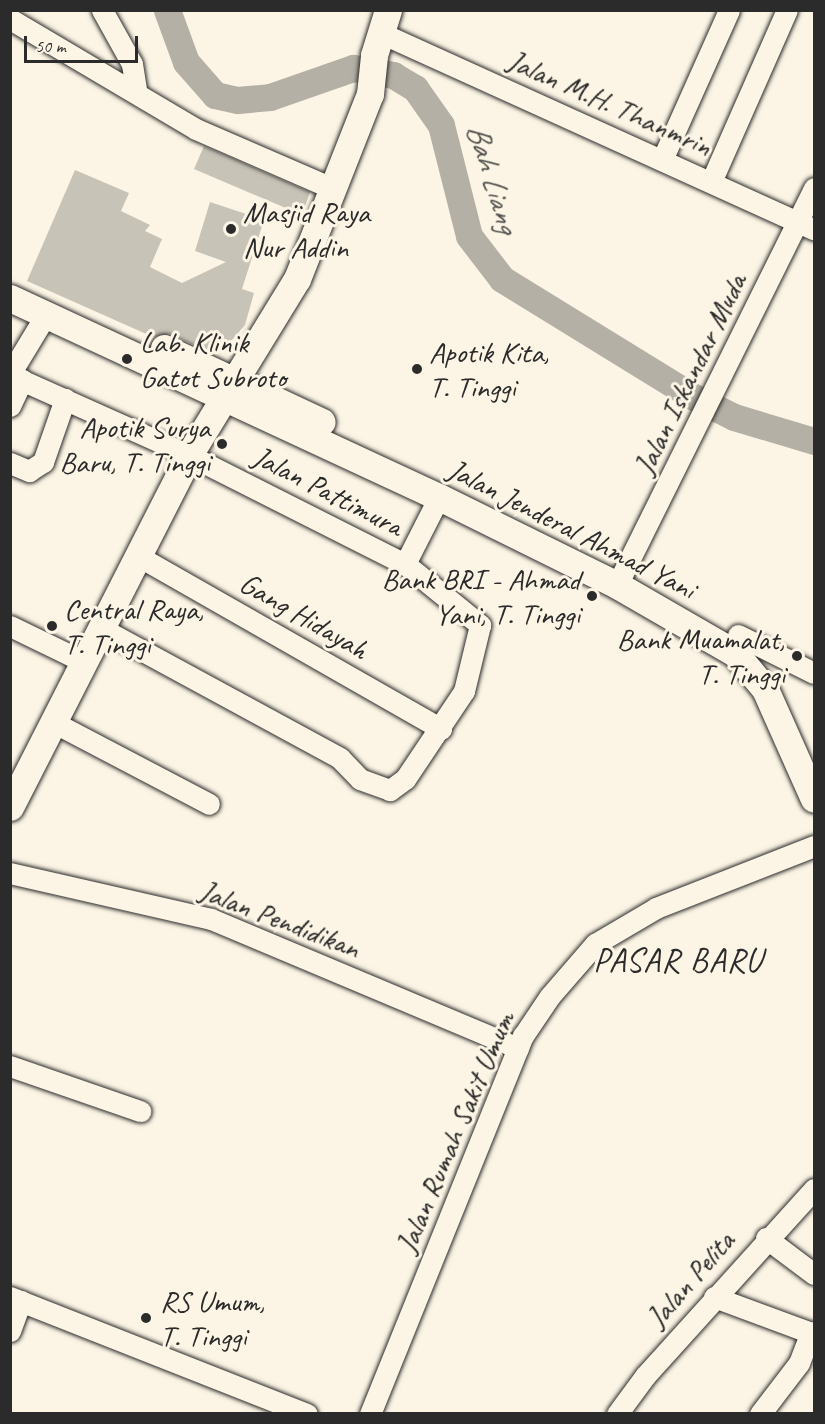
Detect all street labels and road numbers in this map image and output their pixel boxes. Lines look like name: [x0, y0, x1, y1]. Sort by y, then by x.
street label: Jalan M.H. Thanmrin: [503, 42, 717, 164]
street label: Jalan Iskandar Muda: [626, 268, 754, 480]
street label: Jalan Pattimura: [247, 438, 409, 544]
street label: Jalan Jenderal Ahmad Yani: [442, 451, 702, 607]
street label: Gang Hidayah: [234, 565, 374, 667]
street label: Jalan Pendidikan: [195, 872, 365, 966]
street label: Jalan Rumah Sakit Umum: [388, 1006, 522, 1258]
street label: Jalan Pelita: [638, 1223, 742, 1335]

